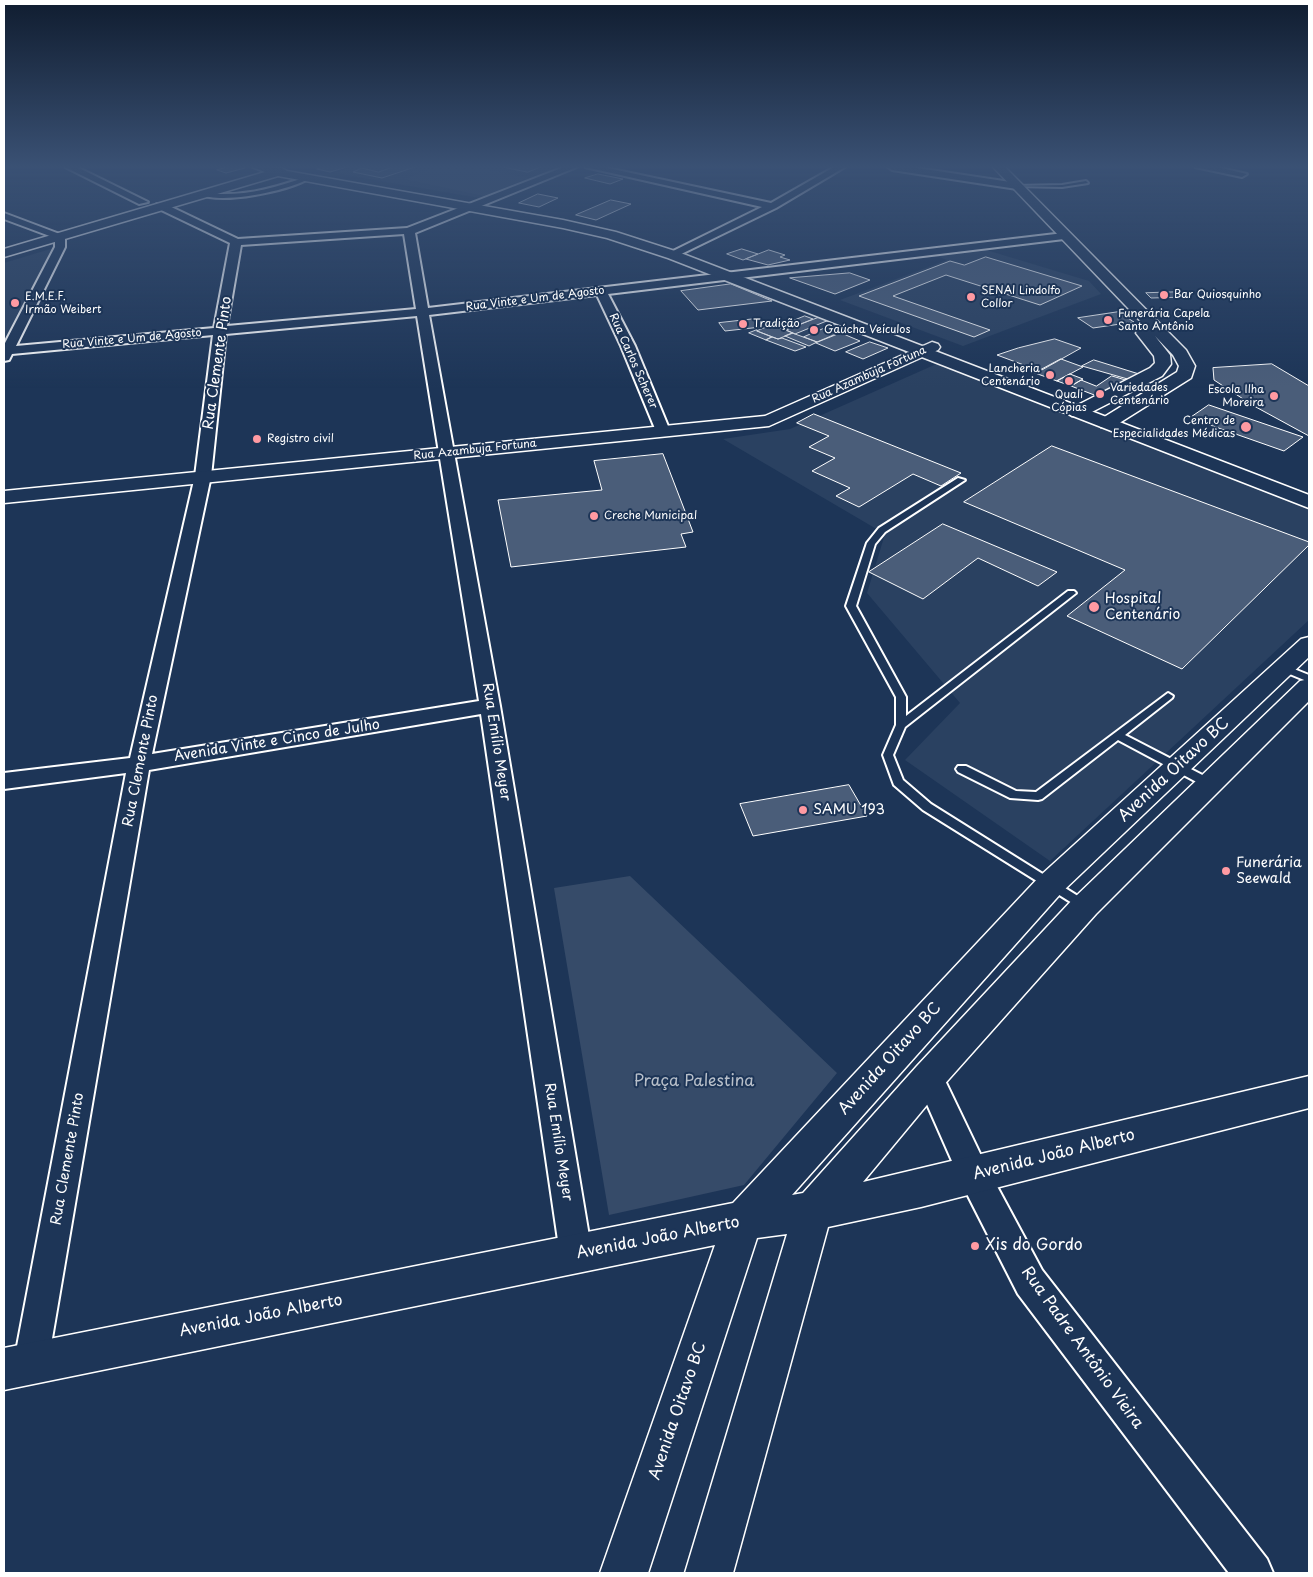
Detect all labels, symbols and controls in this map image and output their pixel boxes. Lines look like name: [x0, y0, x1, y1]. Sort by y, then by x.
street label: Rua Vinte e Um de Agosto: [465, 284, 605, 314]
place label: SENAI Lindolfo Collor: [981, 284, 1061, 310]
place label: Bar Quiosquinho: [1174, 288, 1261, 302]
marker: Bar Quiosquinho: [1158, 289, 1170, 301]
place label: E.M.E.F. Irmão Weibert: [25, 290, 102, 316]
marker: SENAI Lindolfo Collor: [965, 291, 977, 303]
street label: Rua Clemente Pinto: [200, 295, 236, 431]
marker: E.M.E.F. Irmão Weibert: [9, 297, 21, 309]
place label: Funerária Capela Santo Antônio: [1118, 307, 1210, 333]
street label: Rua Carlos Scherer: [606, 311, 660, 411]
marker: Funerária Capela Santo Antônio: [1102, 314, 1114, 326]
place label: Tradição: [753, 317, 800, 331]
marker: Tradição: [737, 318, 749, 330]
place label: Gaúcha Veículos: [824, 323, 910, 337]
marker: Gaúcha Veículos: [808, 324, 820, 336]
street label: Rua Vinte e Um de Agosto: [62, 326, 202, 352]
street label: Rua Azambuja Fortuna: [810, 344, 928, 406]
place label: Lancheria Centenário: [981, 362, 1040, 388]
marker: Lancheria Centenário: [1044, 369, 1056, 381]
marker: Quali Cópias: [1063, 375, 1075, 387]
place label: Variedades Centenário: [1110, 381, 1169, 407]
place label: Escola Ilha Moreira: [1208, 383, 1264, 409]
place label: Quali Cópias: [1051, 388, 1087, 414]
marker: Variedades Centenário: [1094, 388, 1106, 400]
marker: Escola Ilha Moreira: [1268, 390, 1280, 402]
place label: Centro de Especialidades Médicas: [1113, 414, 1235, 440]
marker: Centro de Especialidades Médicas: [1239, 420, 1253, 434]
place label: Registro civil: [267, 432, 334, 446]
marker: Registro civil: [251, 433, 263, 445]
street label: Rua Azambuja Fortuna: [413, 437, 537, 463]
place label: Creche Municipal: [604, 509, 697, 523]
marker: Creche Municipal: [588, 510, 600, 522]
place label: Hospital Centenário: [1105, 591, 1180, 624]
marker: Hospital Centenário: [1087, 600, 1101, 614]
street label: Rua Emílio Meyer: [478, 682, 514, 802]
street label: Rua Clemente Pinto: [120, 694, 162, 828]
street label: Avenida Oitavo BC: [1115, 714, 1233, 826]
street label: Avenida Vinte e Cinco de Julho: [173, 716, 381, 766]
place label: SAMU 193: [813, 802, 885, 818]
marker: SAMU 193: [797, 804, 809, 816]
place label: Funerária Seewald: [1236, 855, 1302, 888]
marker: Funerária Seewald: [1220, 865, 1232, 877]
street label: Avenida Oitavo BC: [835, 999, 945, 1119]
park label: Praça Palestina: [634, 1072, 754, 1092]
street label: Rua Emílio Meyer: [540, 1082, 576, 1202]
street label: Rua Clemente Pinto: [48, 1091, 88, 1227]
street label: Avenida João Alberto: [971, 1126, 1137, 1184]
street label: Avenida João Alberto: [575, 1213, 741, 1263]
place label: Xis do Gordo: [985, 1236, 1083, 1256]
marker: Xis do Gordo: [969, 1240, 981, 1252]
street label: Rua Padre Antônio Vieira: [1017, 1263, 1147, 1433]
street label: Avenida João Alberto: [178, 1291, 344, 1341]
street label: Avenida Oitavo BC: [645, 1340, 711, 1482]

